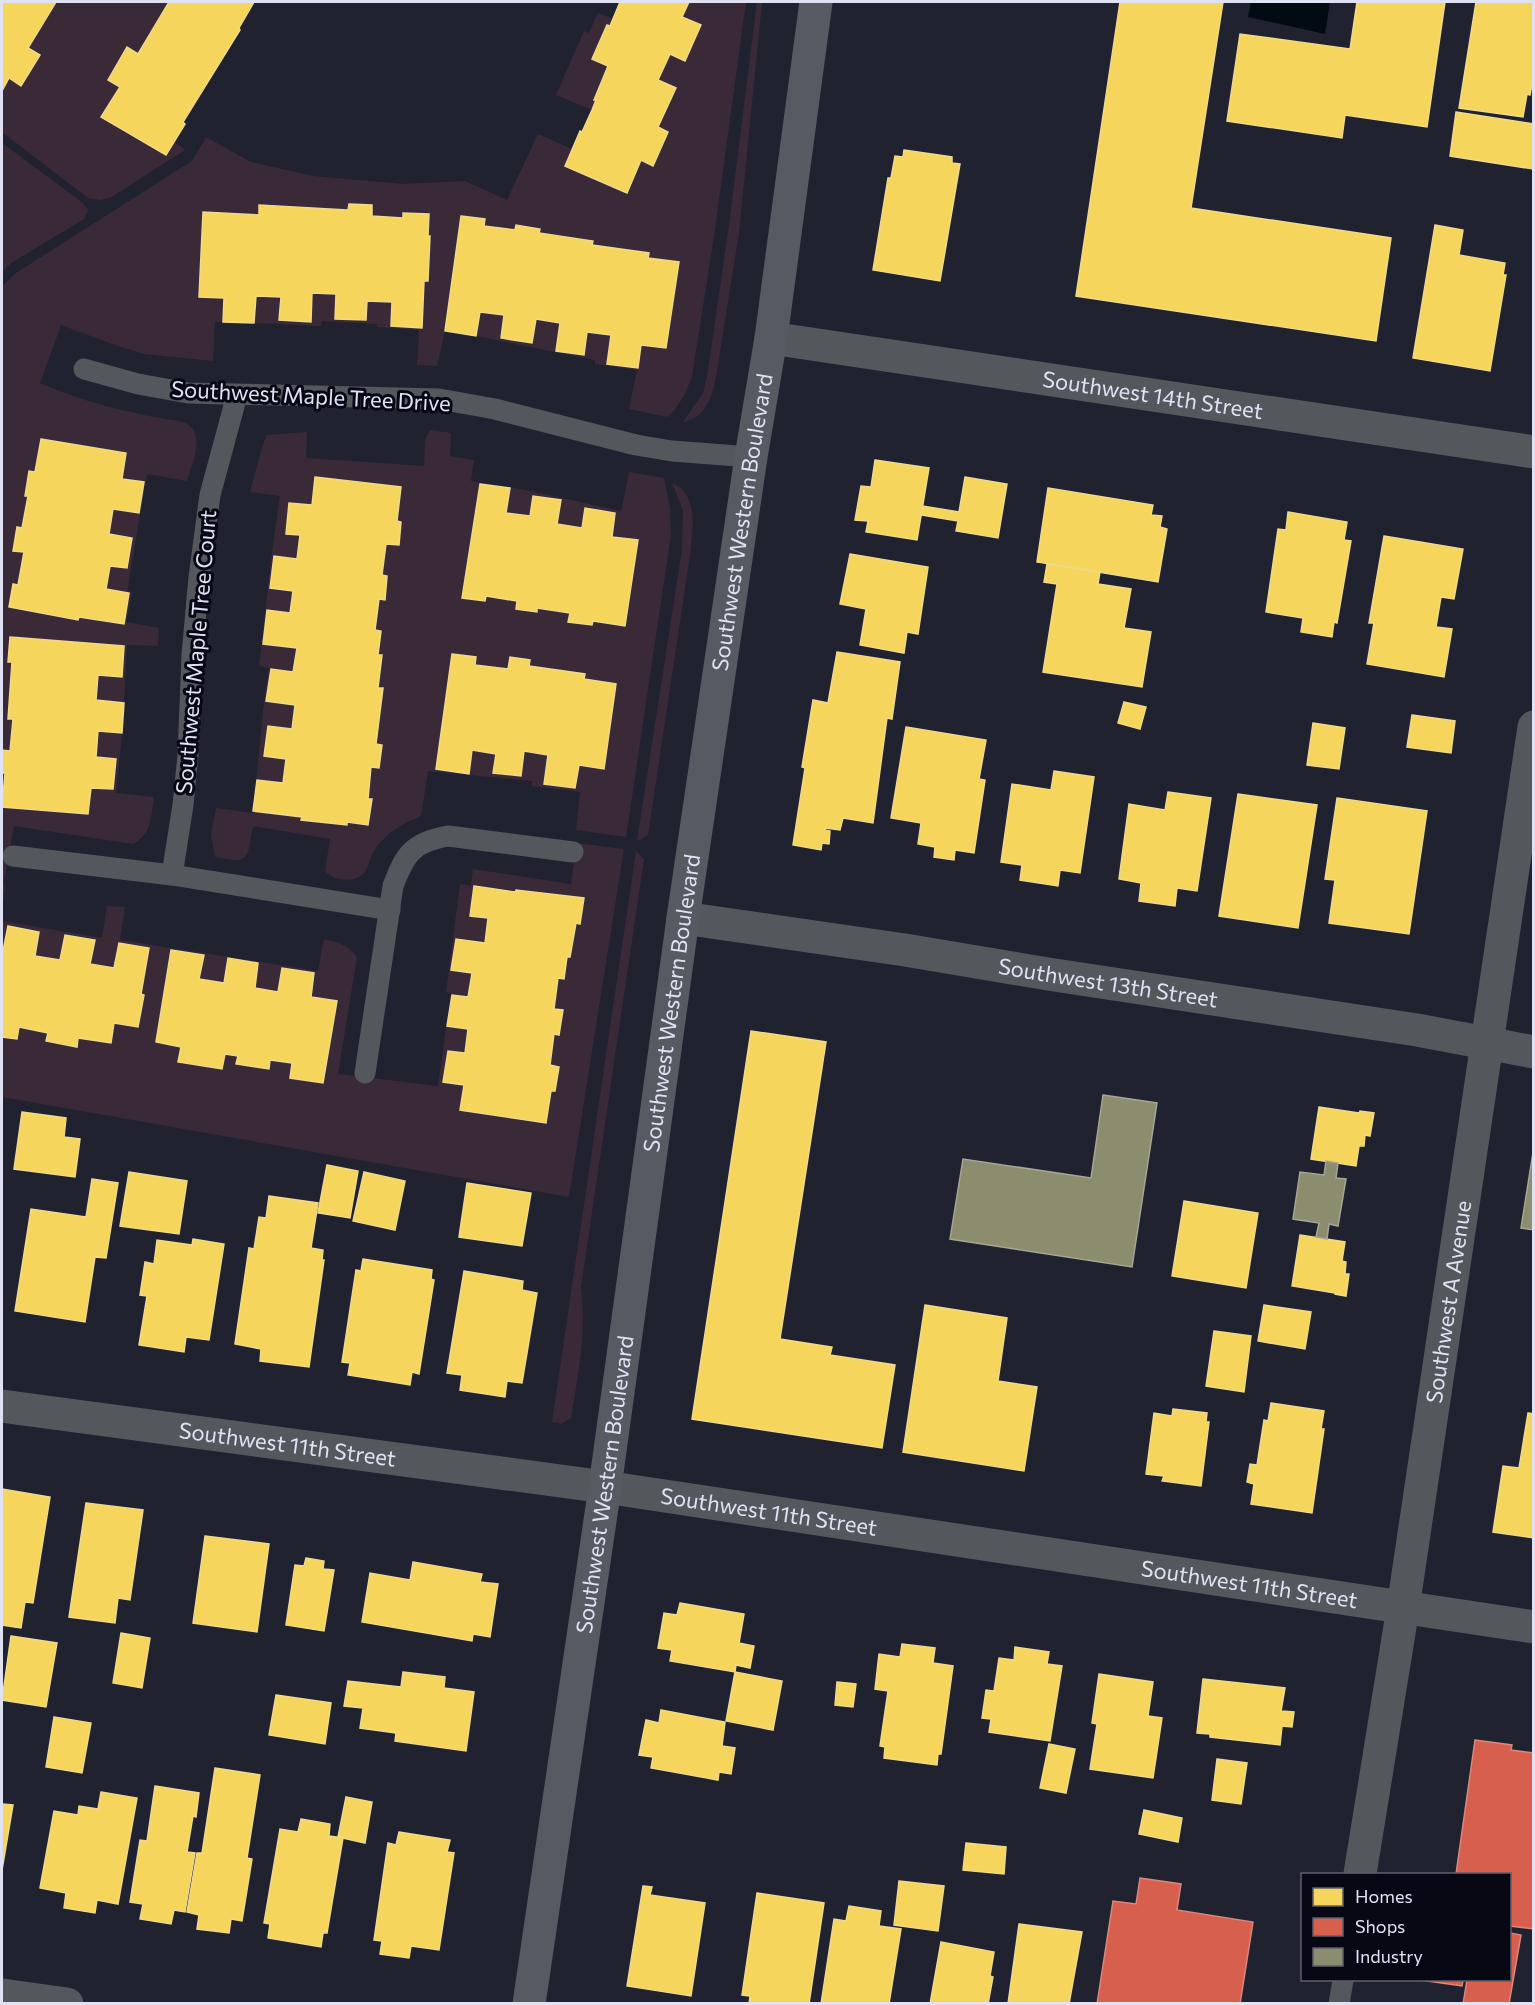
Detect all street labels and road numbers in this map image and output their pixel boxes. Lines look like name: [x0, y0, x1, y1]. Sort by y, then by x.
street label: Southwest 14th Street: [1041, 365, 1265, 424]
street label: Southwest Western Boulevard: [706, 371, 778, 673]
street label: Southwest Maple Tree Drive: [171, 375, 451, 416]
street label: Southwest Maple Tree Court: [170, 509, 221, 795]
street label: Southwest Western Boulevard: [637, 852, 705, 1154]
street label: Southwest 13th Street: [996, 952, 1220, 1013]
street label: Southwest A Avenue: [1420, 1199, 1476, 1405]
street label: Southwest Western Boulevard: [570, 1334, 639, 1635]
street label: Southwest 11th Street: [177, 1416, 398, 1472]
street label: Southwest 11th Street: [659, 1482, 879, 1541]
street label: Southwest 11th Street: [1139, 1554, 1360, 1613]

